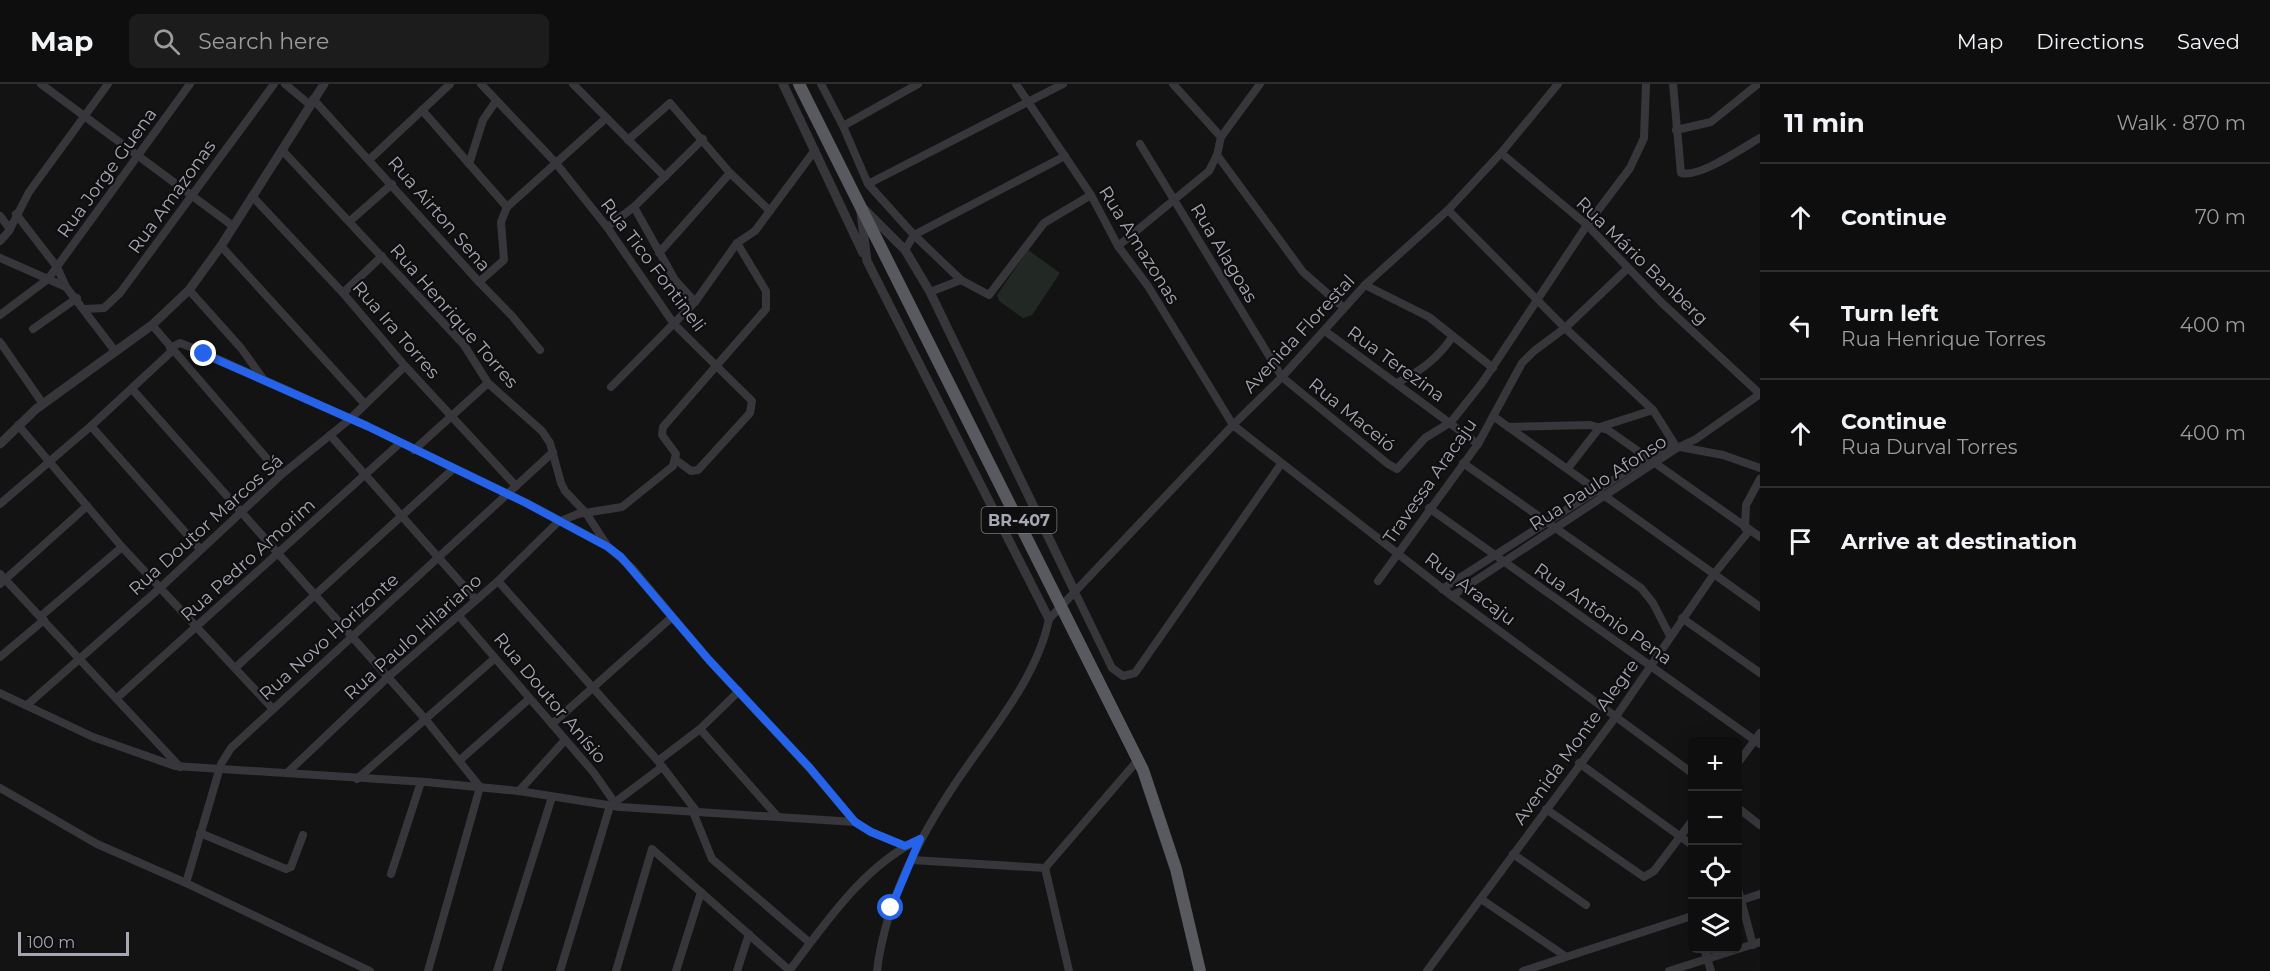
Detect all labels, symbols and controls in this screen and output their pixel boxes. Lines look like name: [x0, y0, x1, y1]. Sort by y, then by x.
search box: [129, 14, 549, 68]
text: Map: [30, 24, 93, 58]
icon: search: [150, 25, 183, 58]
text: Search here: [198, 28, 329, 55]
text: Map: [1957, 29, 2003, 54]
text: Directions: [2036, 29, 2144, 54]
text: Saved: [2177, 29, 2240, 54]
street label: Rua Jorge Guena: [52, 104, 162, 242]
text: 11 min: [1784, 107, 1865, 139]
text: Walk · 870 m: [2116, 111, 2246, 135]
street label: Rua Amazonas: [123, 136, 221, 258]
street label: Rua Airton Sena: [383, 152, 495, 276]
street label: Rua Amazonas: [1094, 182, 1184, 308]
street label: Rua Mário Banberg: [1571, 192, 1713, 330]
street label: Rua Tico Fontineli: [596, 194, 710, 336]
street label: Rua Alagoas: [1186, 199, 1262, 307]
icon: ahead: [1784, 201, 1817, 234]
text: Continue: [1841, 204, 1947, 231]
text: 70 m: [2195, 205, 2246, 229]
street label: Rua Henrique Torres: [385, 239, 523, 393]
street label: Avenida Florestal: [1238, 270, 1360, 398]
street label: Rua Ira Torres: [348, 277, 444, 383]
text: Turn left: [1841, 300, 1939, 327]
icon: left: [1784, 309, 1817, 342]
text: 400 m: [2180, 313, 2246, 337]
street label: Rua Terezina: [1343, 321, 1449, 407]
text: Rua Henrique Torres: [1841, 327, 2046, 351]
route end: [190, 340, 216, 366]
street label: Rua Maceió: [1304, 373, 1400, 457]
text: Continue: [1841, 408, 1947, 435]
street label: Travessa Aracaju: [1379, 414, 1481, 548]
icon: ahead: [1784, 417, 1817, 450]
text: 400 m: [2180, 421, 2246, 445]
street label: Rua Paulo Afonso: [1525, 430, 1671, 536]
text: Rua Durval Torres: [1841, 435, 2017, 459]
street label: Rua Doutor Marcos Sá: [124, 450, 288, 600]
street label: Rua Pedro Amorim: [176, 494, 320, 626]
road number: BR-407: [982, 507, 1056, 533]
icon: arrive: [1784, 525, 1817, 558]
text: Arrive at destination: [1841, 528, 2077, 555]
street label: Rua Aracaju: [1420, 548, 1520, 630]
street label: Rua Antônio Pena: [1530, 558, 1676, 670]
street label: Rua Novo Horizonte: [255, 569, 403, 705]
street label: Rua Paulo Hilariano: [340, 569, 486, 705]
street label: Rua Doutor Anísio: [489, 628, 611, 768]
street label: Avenida Monte Alegre: [1509, 655, 1644, 829]
map controls: [1688, 737, 1742, 953]
button: +: [1688, 737, 1742, 791]
button: −: [1688, 791, 1742, 845]
button: locate: [1688, 845, 1742, 899]
route start: [877, 894, 903, 920]
button: layers: [1688, 899, 1742, 953]
scale bar: [18, 929, 129, 956]
text: 100 m: [27, 933, 75, 952]

